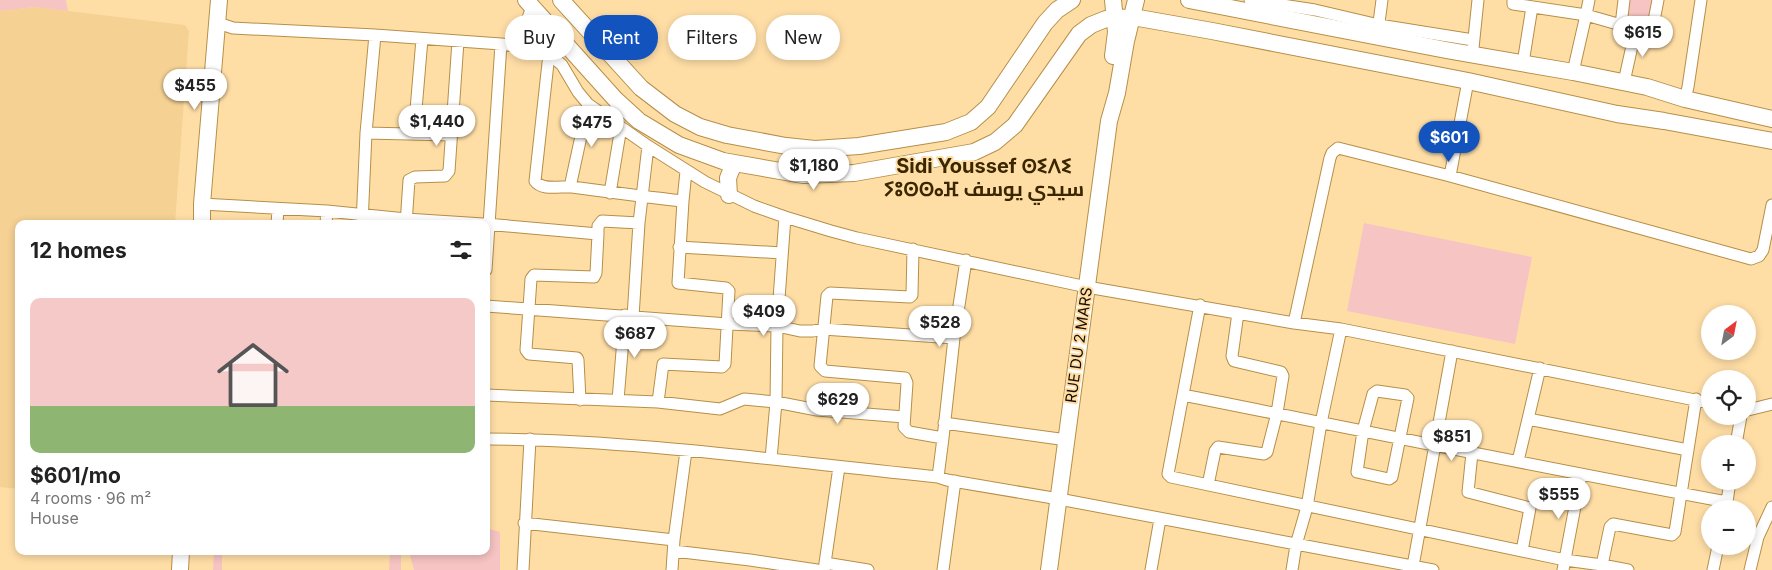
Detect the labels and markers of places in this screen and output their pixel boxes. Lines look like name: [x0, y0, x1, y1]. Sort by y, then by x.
pin: $615: [1613, 15, 1673, 58]
pin: $455: [165, 68, 225, 111]
pin: $1,440: [396, 104, 478, 147]
pin: $475: [562, 106, 622, 148]
pin: $601: [1419, 120, 1479, 163]
pin: $1,180: [773, 148, 855, 191]
pin: $409: [734, 294, 794, 337]
pin: $528: [910, 306, 970, 348]
pin: $687: [605, 316, 665, 359]
pin: $629: [808, 382, 868, 425]
pin: $851: [1422, 420, 1482, 462]
pin: $555: [1529, 478, 1589, 520]

